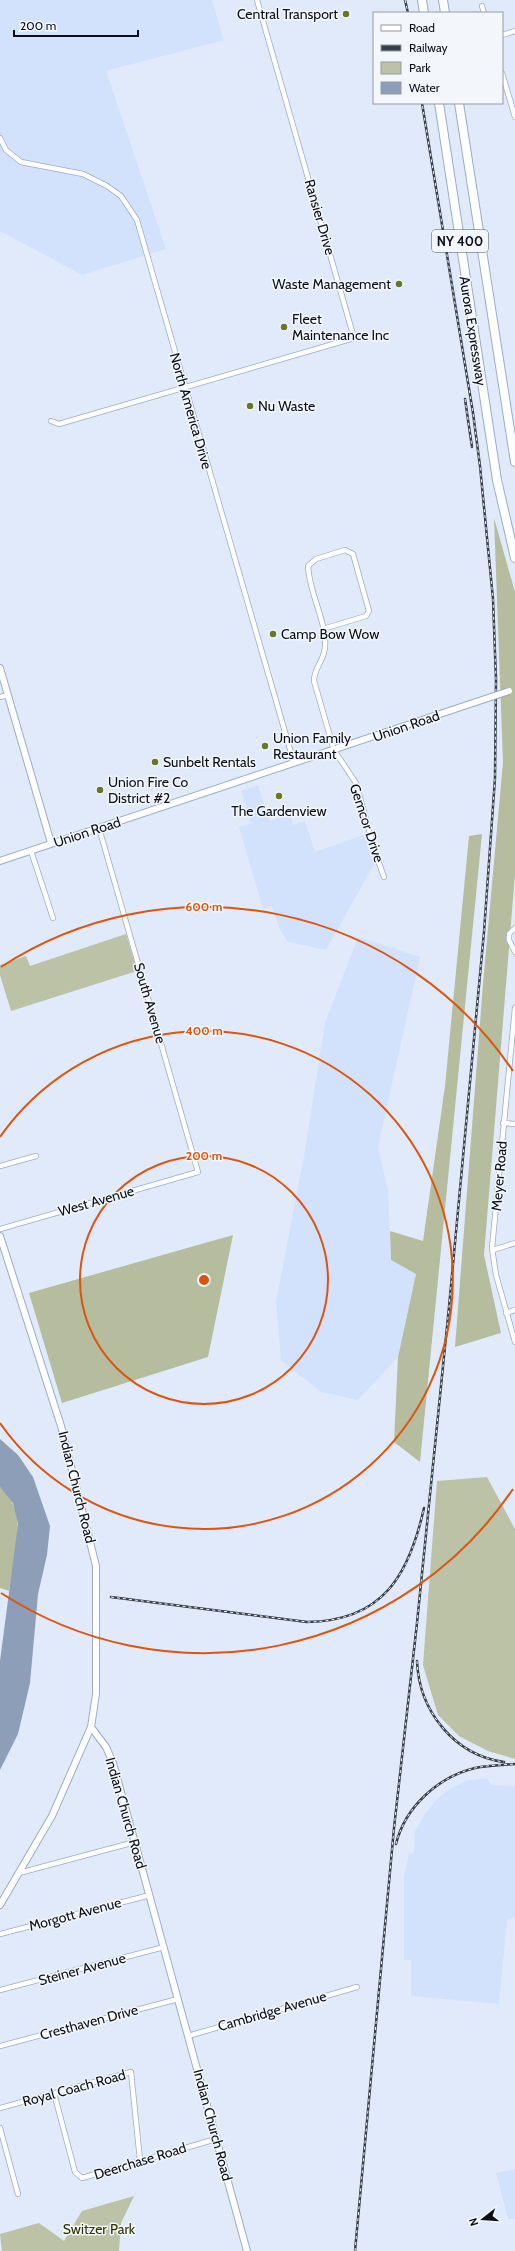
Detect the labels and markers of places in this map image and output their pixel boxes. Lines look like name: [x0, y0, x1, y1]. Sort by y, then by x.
place label: Central Transport: [237, 5, 338, 23]
marker: Central Transport: [341, 9, 351, 19]
place label: Waste Management: [272, 275, 391, 293]
marker: Waste Management: [394, 279, 404, 289]
place label: Fleet Maintenance Inc: [292, 310, 389, 344]
marker: Fleet Maintenance Inc: [279, 322, 289, 332]
place label: Nu Waste: [258, 397, 315, 415]
marker: Nu Waste: [245, 401, 255, 411]
place label: Camp Bow Wow: [281, 625, 379, 643]
marker: Camp Bow Wow: [268, 629, 278, 639]
place label: Union Family Restaurant: [273, 729, 351, 763]
marker: Union Family Restaurant: [260, 741, 270, 751]
place label: Sunbelt Rentals: [163, 753, 256, 771]
marker: Sunbelt Rentals: [150, 757, 160, 767]
place label: Union Fire Co District #2: [108, 773, 189, 807]
marker: Union Fire Co District #2: [95, 785, 105, 795]
marker: The Gardenview: [274, 791, 284, 801]
place label: The Gardenview: [231, 802, 327, 820]
centre of rings: [197, 1273, 211, 1287]

